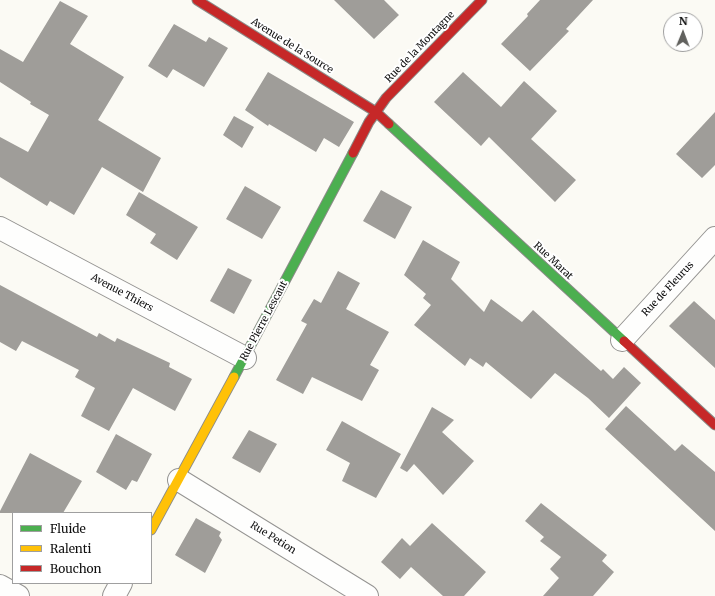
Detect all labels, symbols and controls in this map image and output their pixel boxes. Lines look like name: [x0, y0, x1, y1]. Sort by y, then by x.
street label: Rue de la Montagne: [383, 9, 457, 85]
north arrow: [663, 12, 703, 52]
text: N: [679, 14, 688, 28]
street label: Avenue de la Source: [249, 16, 335, 76]
street label: Rue Marat: [531, 240, 575, 282]
street label: Rue de Fleurus: [640, 259, 696, 319]
street label: Avenue Thiers: [89, 272, 155, 314]
street label: Rue Pierre Lescaut: [238, 279, 290, 363]
legend: [12, 512, 152, 584]
street label: Rue Petion: [248, 519, 298, 557]
text: Fluide: [50, 521, 86, 536]
text: Ralenti: [50, 541, 91, 556]
text: Bouchon: [50, 561, 102, 576]

